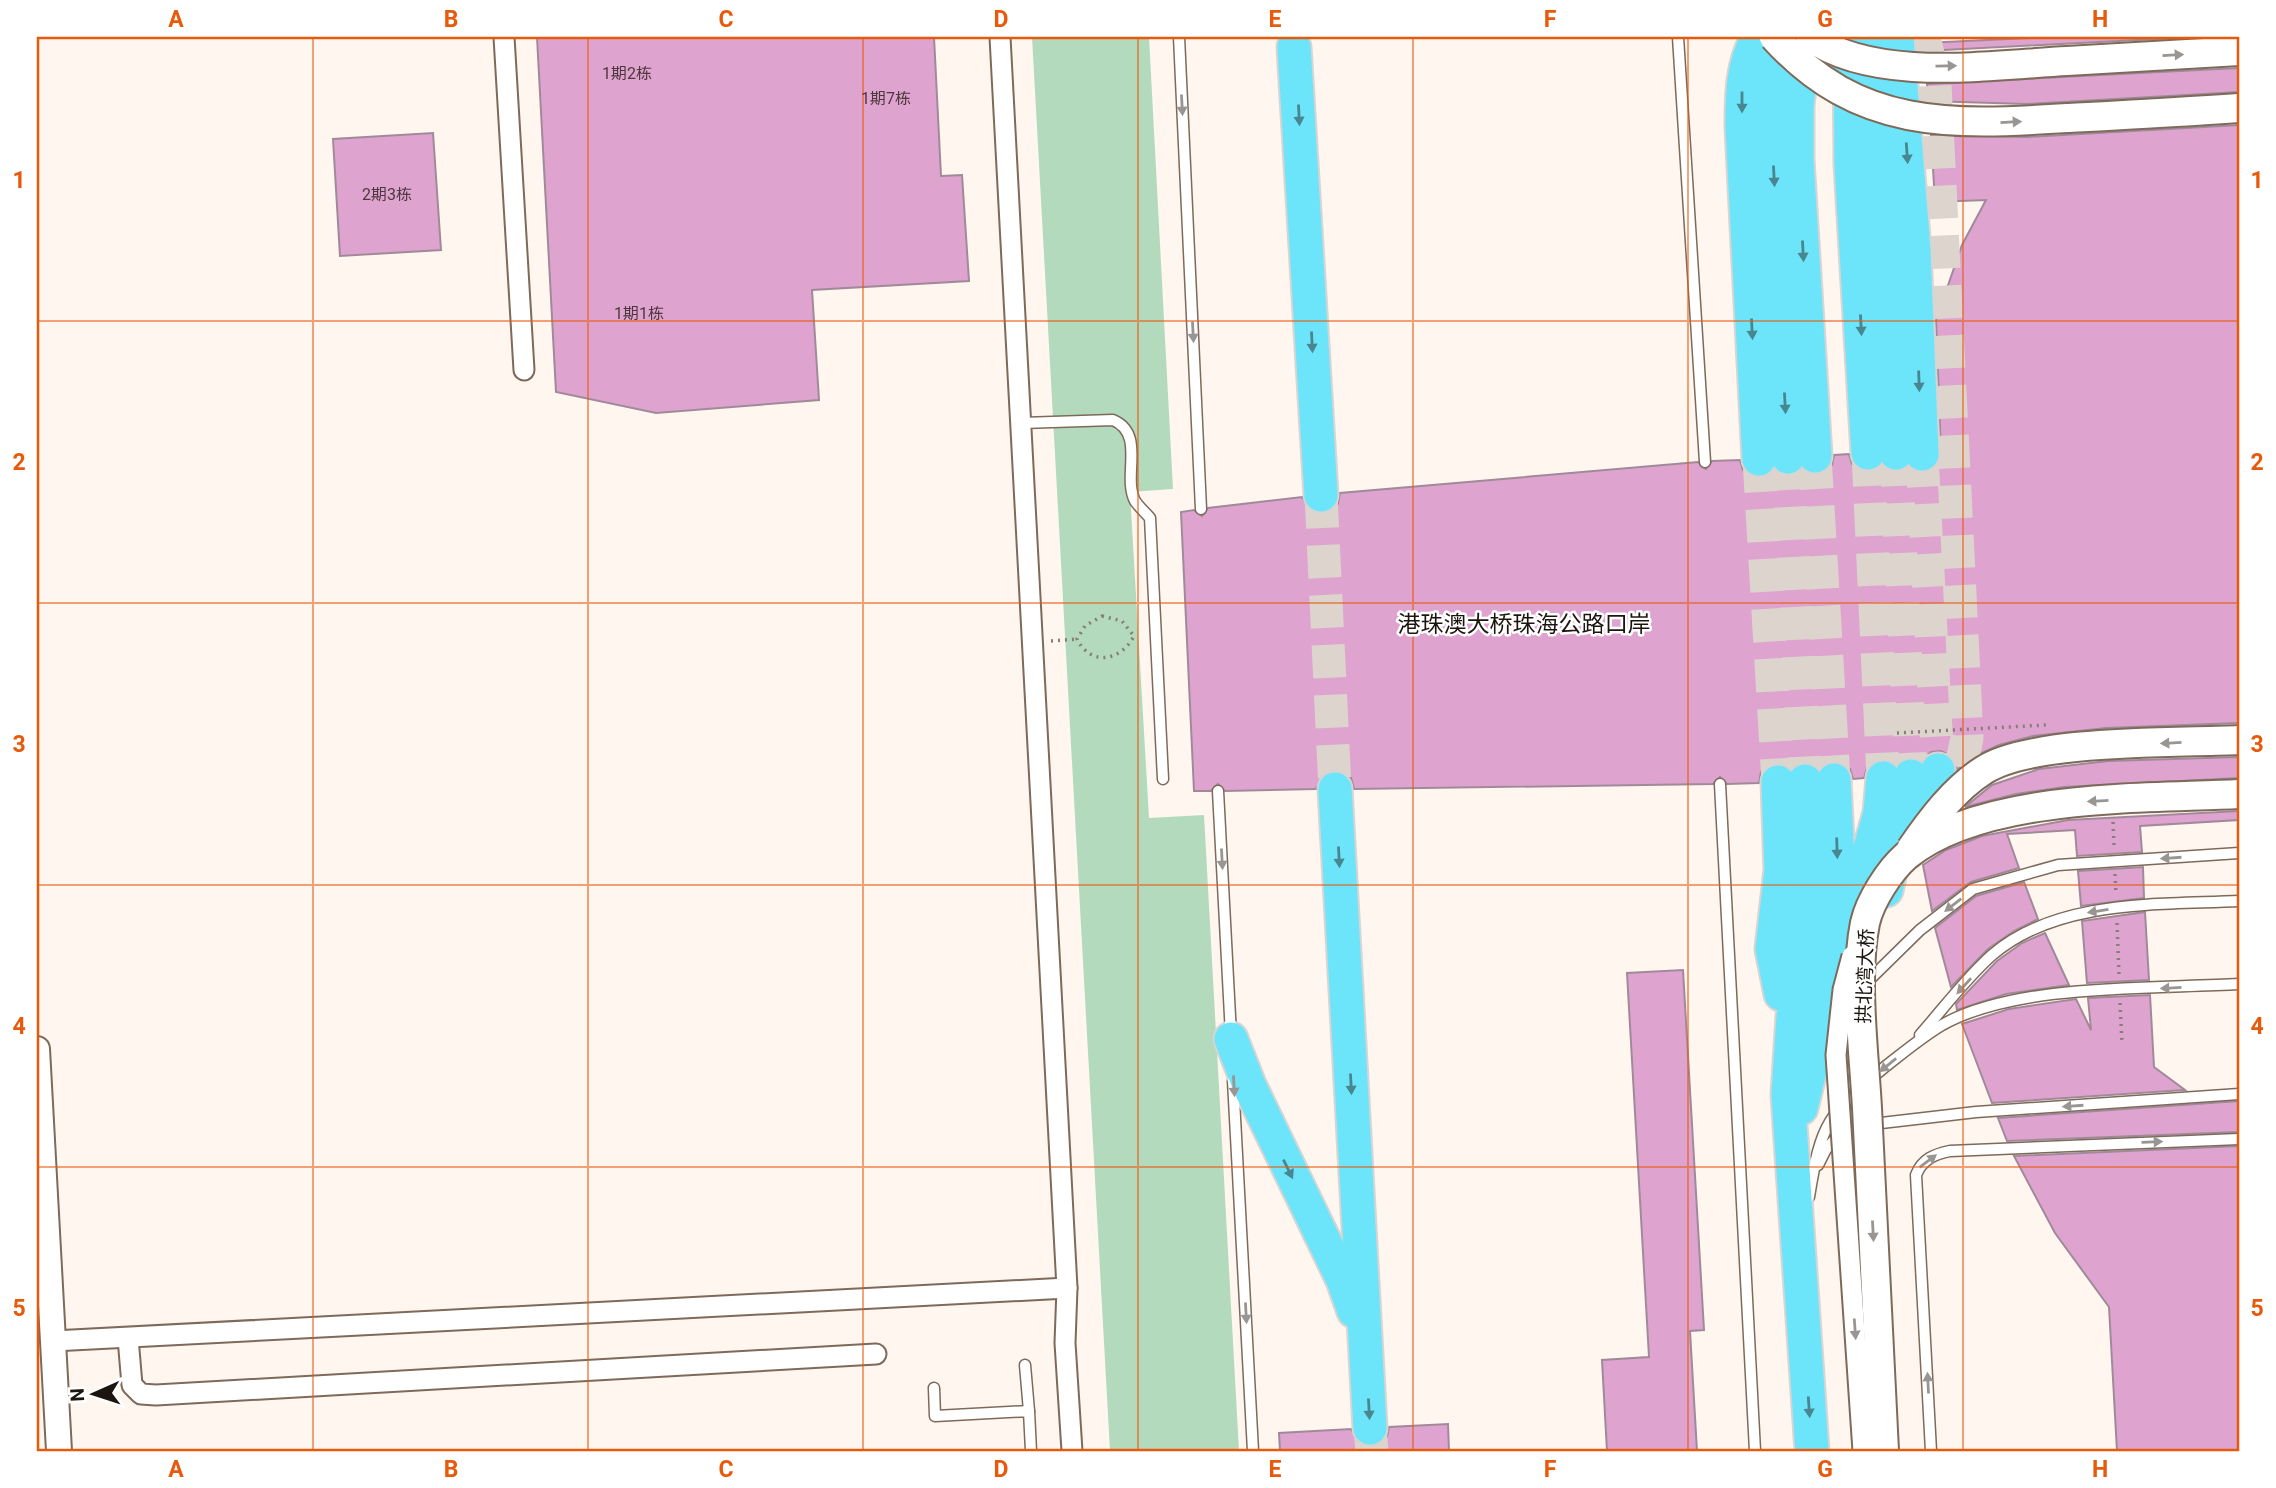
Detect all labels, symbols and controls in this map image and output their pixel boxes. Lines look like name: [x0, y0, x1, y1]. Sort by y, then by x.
text: A: [168, 6, 184, 33]
text: B: [444, 6, 458, 33]
text: C: [718, 6, 734, 33]
text: D: [994, 6, 1008, 33]
text: E: [1269, 6, 1282, 33]
text: F: [1544, 6, 1557, 33]
text: G: [1817, 6, 1833, 33]
text: H: [2092, 6, 2108, 33]
one-way arrow: [2162, 49, 2184, 60]
one-way arrow: [1935, 60, 1957, 72]
house number: 1期2栋: [602, 64, 652, 83]
house number: 1期7栋: [861, 89, 911, 108]
one-way arrow: [1736, 91, 1748, 113]
one-way arrow: [1177, 94, 1188, 116]
one-way arrow: [1293, 104, 1304, 126]
one-way arrow: [2000, 116, 2022, 127]
one-way arrow: [1902, 143, 1913, 165]
one-way arrow: [1768, 165, 1779, 187]
text: 1: [12, 167, 26, 194]
text: 1: [2250, 167, 2264, 194]
house number: 2期3栋: [362, 185, 412, 204]
one-way arrow: [1798, 241, 1809, 263]
house number: 1期1栋: [614, 304, 664, 323]
one-way arrow: [1855, 314, 1866, 336]
one-way arrow: [1747, 319, 1758, 341]
one-way arrow: [1188, 321, 1199, 343]
one-way arrow: [1307, 332, 1318, 354]
one-way arrow: [1914, 370, 1925, 392]
one-way arrow: [1780, 392, 1791, 414]
text: 2: [12, 449, 26, 476]
text: 2: [2250, 449, 2264, 476]
district label: 港珠澳大桥珠海公路口岸: [1398, 611, 1651, 638]
text: 3: [12, 731, 26, 758]
text: 3: [2250, 731, 2264, 758]
one-way arrow: [2160, 738, 2182, 749]
one-way arrow: [2086, 796, 2108, 807]
one-way arrow: [1832, 837, 1843, 859]
one-way arrow: [1333, 846, 1344, 868]
one-way arrow: [1216, 848, 1227, 870]
one-way arrow: [2160, 852, 2182, 863]
one-way arrow: [1944, 897, 1962, 912]
one-way arrow: [2087, 906, 2109, 917]
street label: 拱北湾大桥: [1852, 928, 1878, 1024]
one-way arrow: [1956, 977, 1972, 995]
one-way arrow: [2160, 982, 2182, 993]
text: 4: [12, 1013, 26, 1040]
text: 4: [2250, 1013, 2264, 1040]
one-way arrow: [1880, 1057, 1898, 1072]
one-way arrow: [1346, 1073, 1357, 1095]
one-way arrow: [1228, 1075, 1239, 1097]
one-way arrow: [2062, 1100, 2084, 1111]
one-way arrow: [2141, 1137, 2163, 1148]
one-way arrow: [1919, 1154, 1938, 1168]
one-way arrow: [1283, 1159, 1294, 1179]
one-way arrow: [1868, 1220, 1879, 1242]
text: 5: [12, 1295, 26, 1322]
text: 5: [2250, 1295, 2264, 1322]
one-way arrow: [1240, 1303, 1251, 1325]
one-way arrow: [1849, 1318, 1860, 1340]
north arrow: [60, 1358, 130, 1428]
one-way arrow: [1922, 1372, 1933, 1394]
text: N: [66, 1388, 89, 1402]
one-way arrow: [1804, 1396, 1815, 1418]
one-way arrow: [1364, 1398, 1375, 1420]
text: A: [168, 1456, 184, 1483]
text: B: [444, 1456, 458, 1483]
text: C: [718, 1456, 734, 1483]
text: D: [994, 1456, 1008, 1483]
text: E: [1269, 1456, 1282, 1483]
text: F: [1544, 1456, 1557, 1483]
text: G: [1817, 1456, 1833, 1483]
text: H: [2092, 1456, 2108, 1483]

